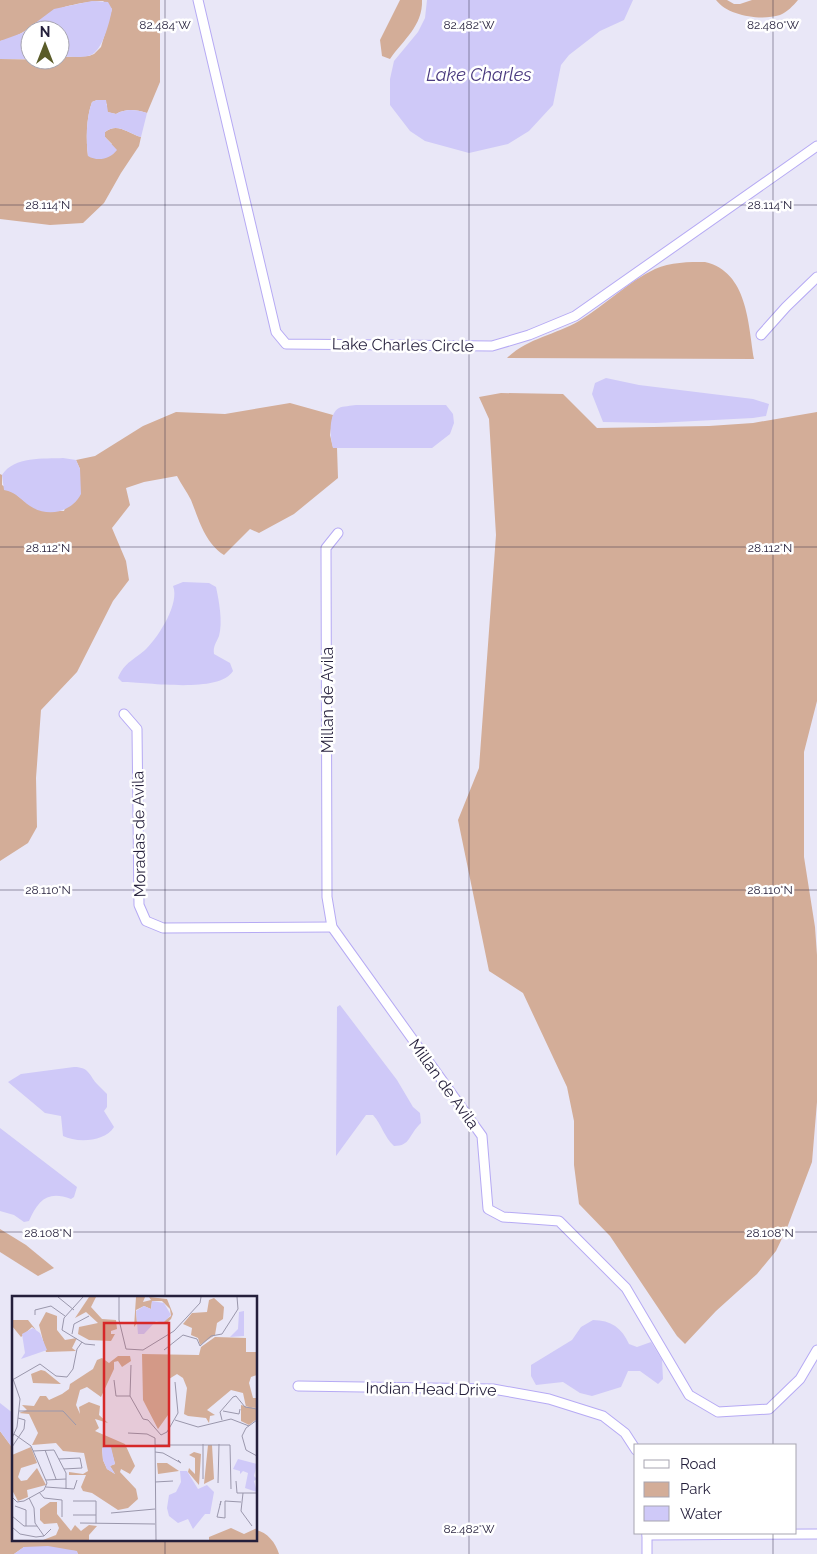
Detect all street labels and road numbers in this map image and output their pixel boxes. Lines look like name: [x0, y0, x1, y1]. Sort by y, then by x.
street label: Lake Charles Circle: [332, 334, 474, 356]
street label: Millan de Avila: [318, 647, 337, 753]
street label: Moradas de Avila: [128, 771, 150, 897]
street label: Millan de Avila: [405, 1035, 483, 1133]
street label: Indian Head Drive: [365, 1378, 497, 1400]

